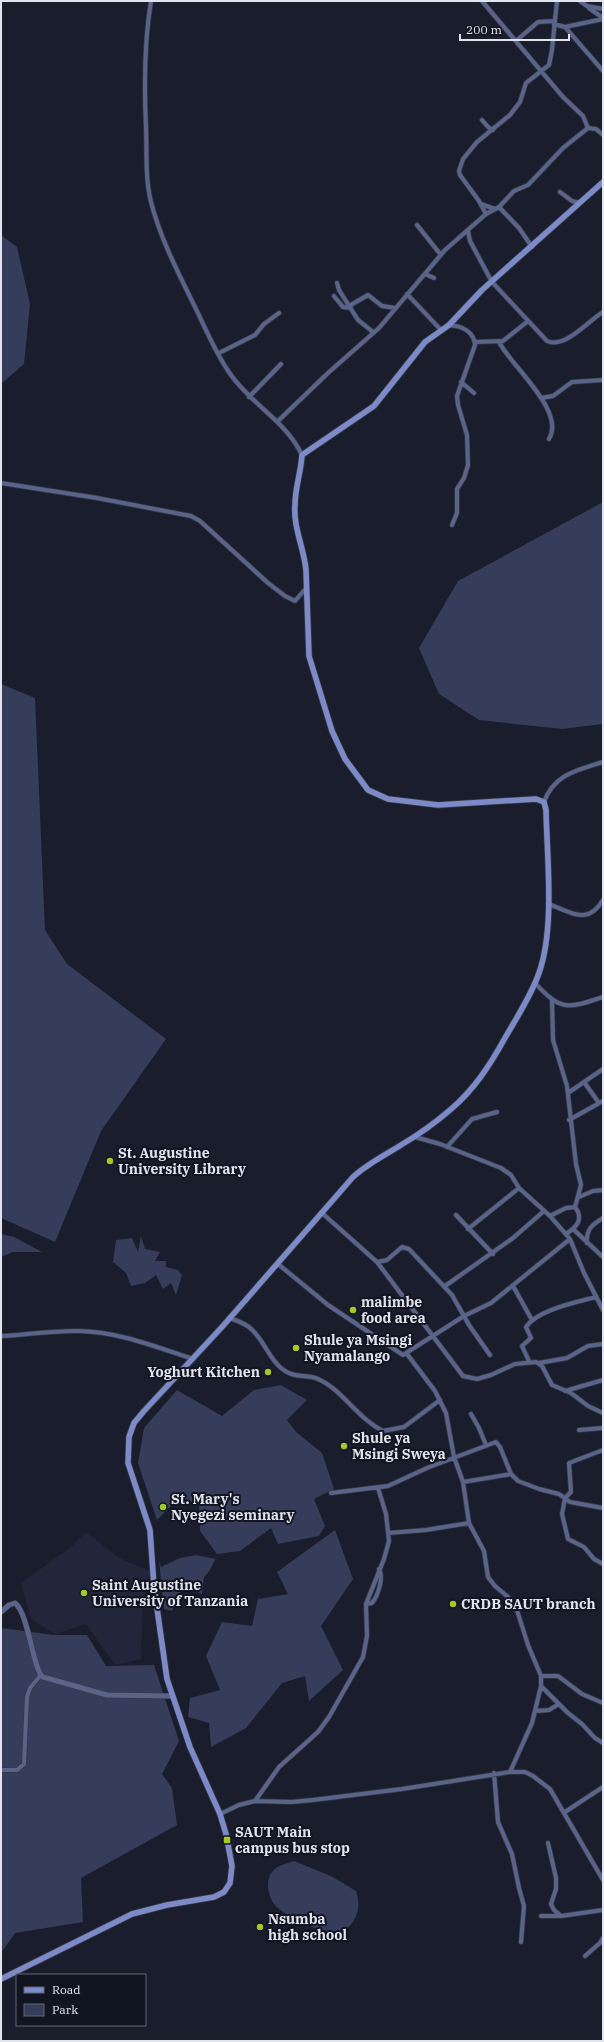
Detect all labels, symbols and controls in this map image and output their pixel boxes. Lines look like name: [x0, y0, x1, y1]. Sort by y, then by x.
scale bar: [460, 16, 569, 42]
text: 200 m: [466, 22, 502, 37]
place label: St. Augustine University Library: [118, 1144, 246, 1178]
marker: St. Augustine University Library: [105, 1156, 115, 1166]
place label: malimbe food area: [361, 1293, 426, 1327]
marker: malimbe food area: [348, 1305, 358, 1315]
place label: Shule ya Msingi Nyamalango: [304, 1331, 412, 1365]
marker: Shule ya Msingi Nyamalango: [291, 1343, 301, 1353]
place label: Yoghurt Kitchen: [147, 1363, 260, 1381]
marker: Yoghurt Kitchen: [263, 1367, 273, 1377]
place label: Shule ya Msingi Sweya: [352, 1429, 446, 1463]
marker: Shule ya Msingi Sweya: [339, 1441, 349, 1451]
place label: St. Mary's Nyegezi seminary: [171, 1490, 294, 1524]
marker: St. Mary's Nyegezi seminary: [158, 1502, 168, 1512]
place label: Saint Augustine University of Tanzania: [92, 1576, 248, 1610]
marker: Saint Augustine University of Tanzania: [79, 1588, 89, 1598]
place label: CRDB SAUT branch: [461, 1595, 596, 1613]
marker: CRDB SAUT branch: [448, 1599, 458, 1609]
place label: SAUT Main campus bus stop: [235, 1823, 350, 1857]
marker: SAUT Main campus bus stop: [222, 1835, 232, 1845]
place label: Nsumba high school: [268, 1910, 347, 1944]
marker: Nsumba high school: [255, 1922, 265, 1932]
legend: [16, 1974, 146, 2026]
text: Road: [52, 1982, 81, 1997]
text: Park: [52, 2002, 78, 2017]

